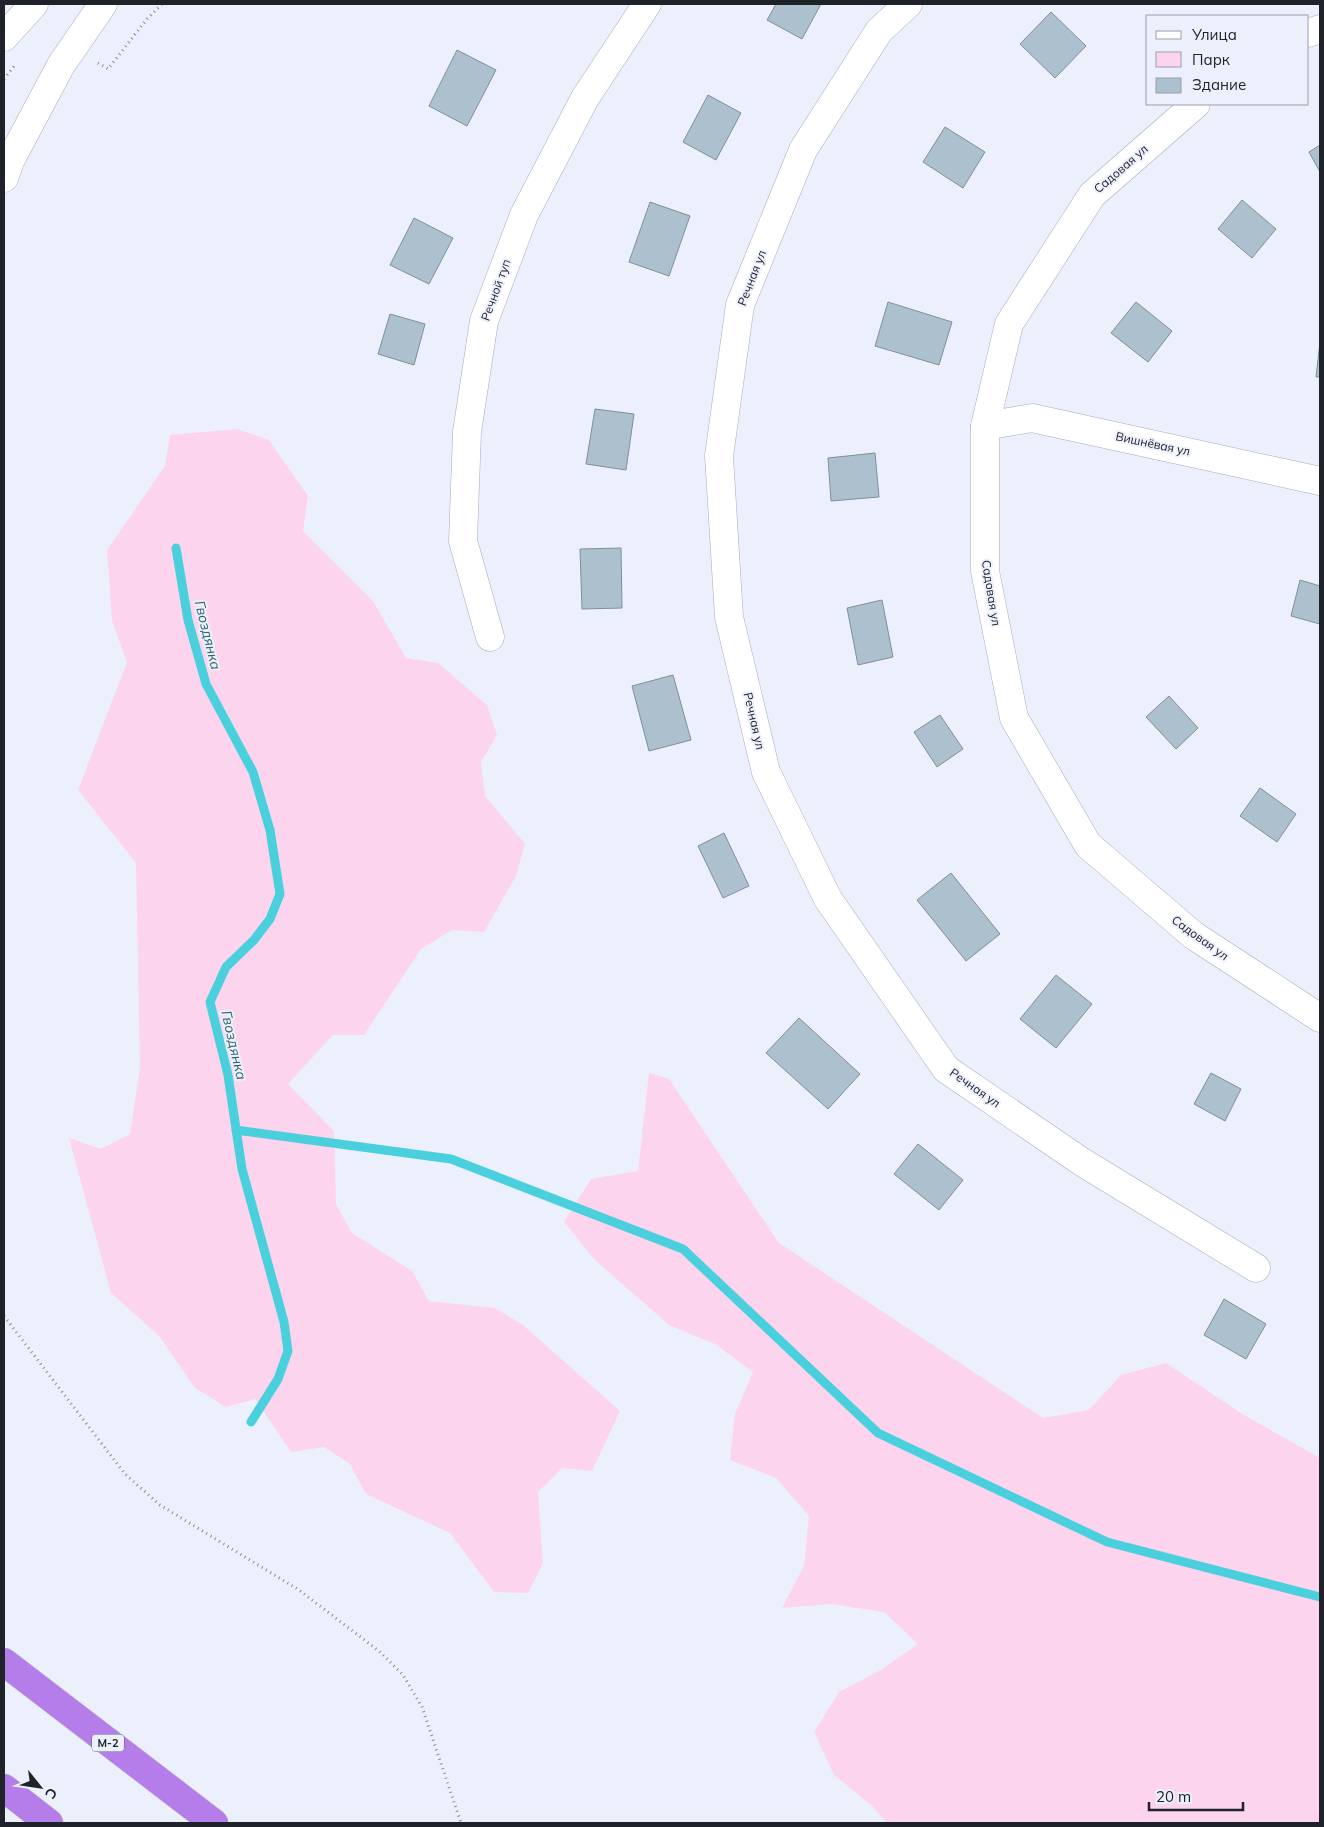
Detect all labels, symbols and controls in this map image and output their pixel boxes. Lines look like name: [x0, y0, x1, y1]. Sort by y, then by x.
legend: [1146, 15, 1309, 105]
text: Улица: [1191, 25, 1237, 44]
text: Парк: [1192, 50, 1231, 69]
text: Здание: [1192, 75, 1246, 94]
street label: Садовая ул: [1091, 141, 1151, 196]
street label: Речная ул: [734, 248, 769, 308]
street label: Речной туп: [477, 257, 514, 323]
street label: Вишнёвая ул: [1114, 428, 1192, 459]
street label: Садовая ул: [979, 559, 1004, 627]
water label: Гвоздянка: [191, 599, 225, 672]
street label: Речная ул: [741, 691, 768, 751]
street label: Садовая ул: [1169, 912, 1232, 963]
water label: Гвоздянка: [217, 1009, 251, 1082]
street label: Речная ул: [947, 1065, 1004, 1110]
road number: М-2: [92, 1735, 124, 1752]
north arrow: [15, 1762, 65, 1812]
scale bar: [1149, 1780, 1243, 1812]
text: С: [41, 1785, 61, 1802]
text: 20 m: [1156, 1787, 1191, 1806]

